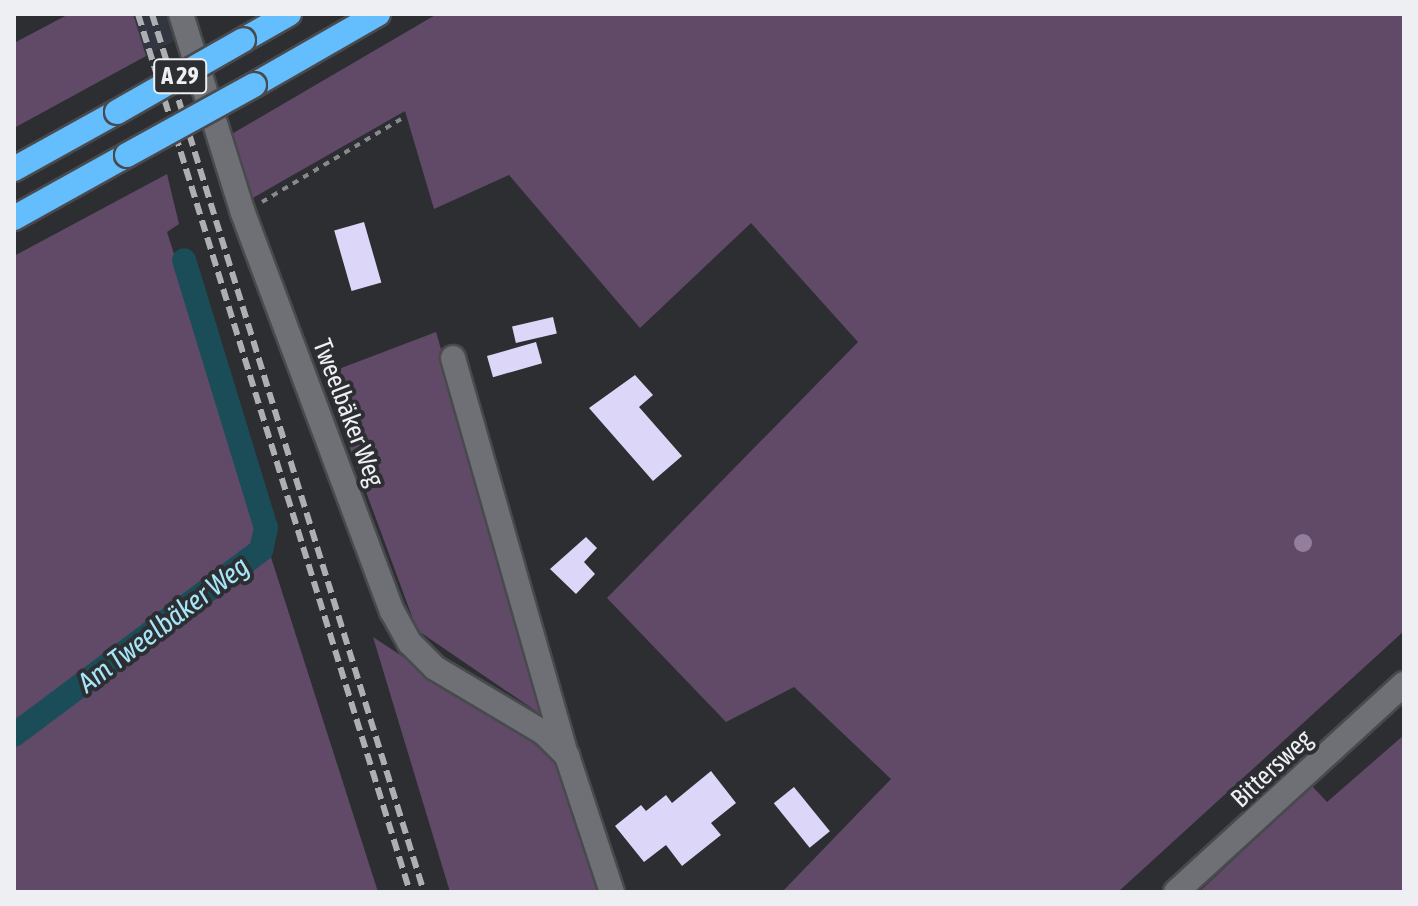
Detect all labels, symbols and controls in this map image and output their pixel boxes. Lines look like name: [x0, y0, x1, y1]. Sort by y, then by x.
road number: A 29: [152, 56, 208, 96]
street label: Tweelbäker Weg: [306, 335, 390, 491]
water label: Am Tweelbäker Weg: [71, 549, 255, 699]
street label: Bittersweg: [1225, 724, 1319, 814]

